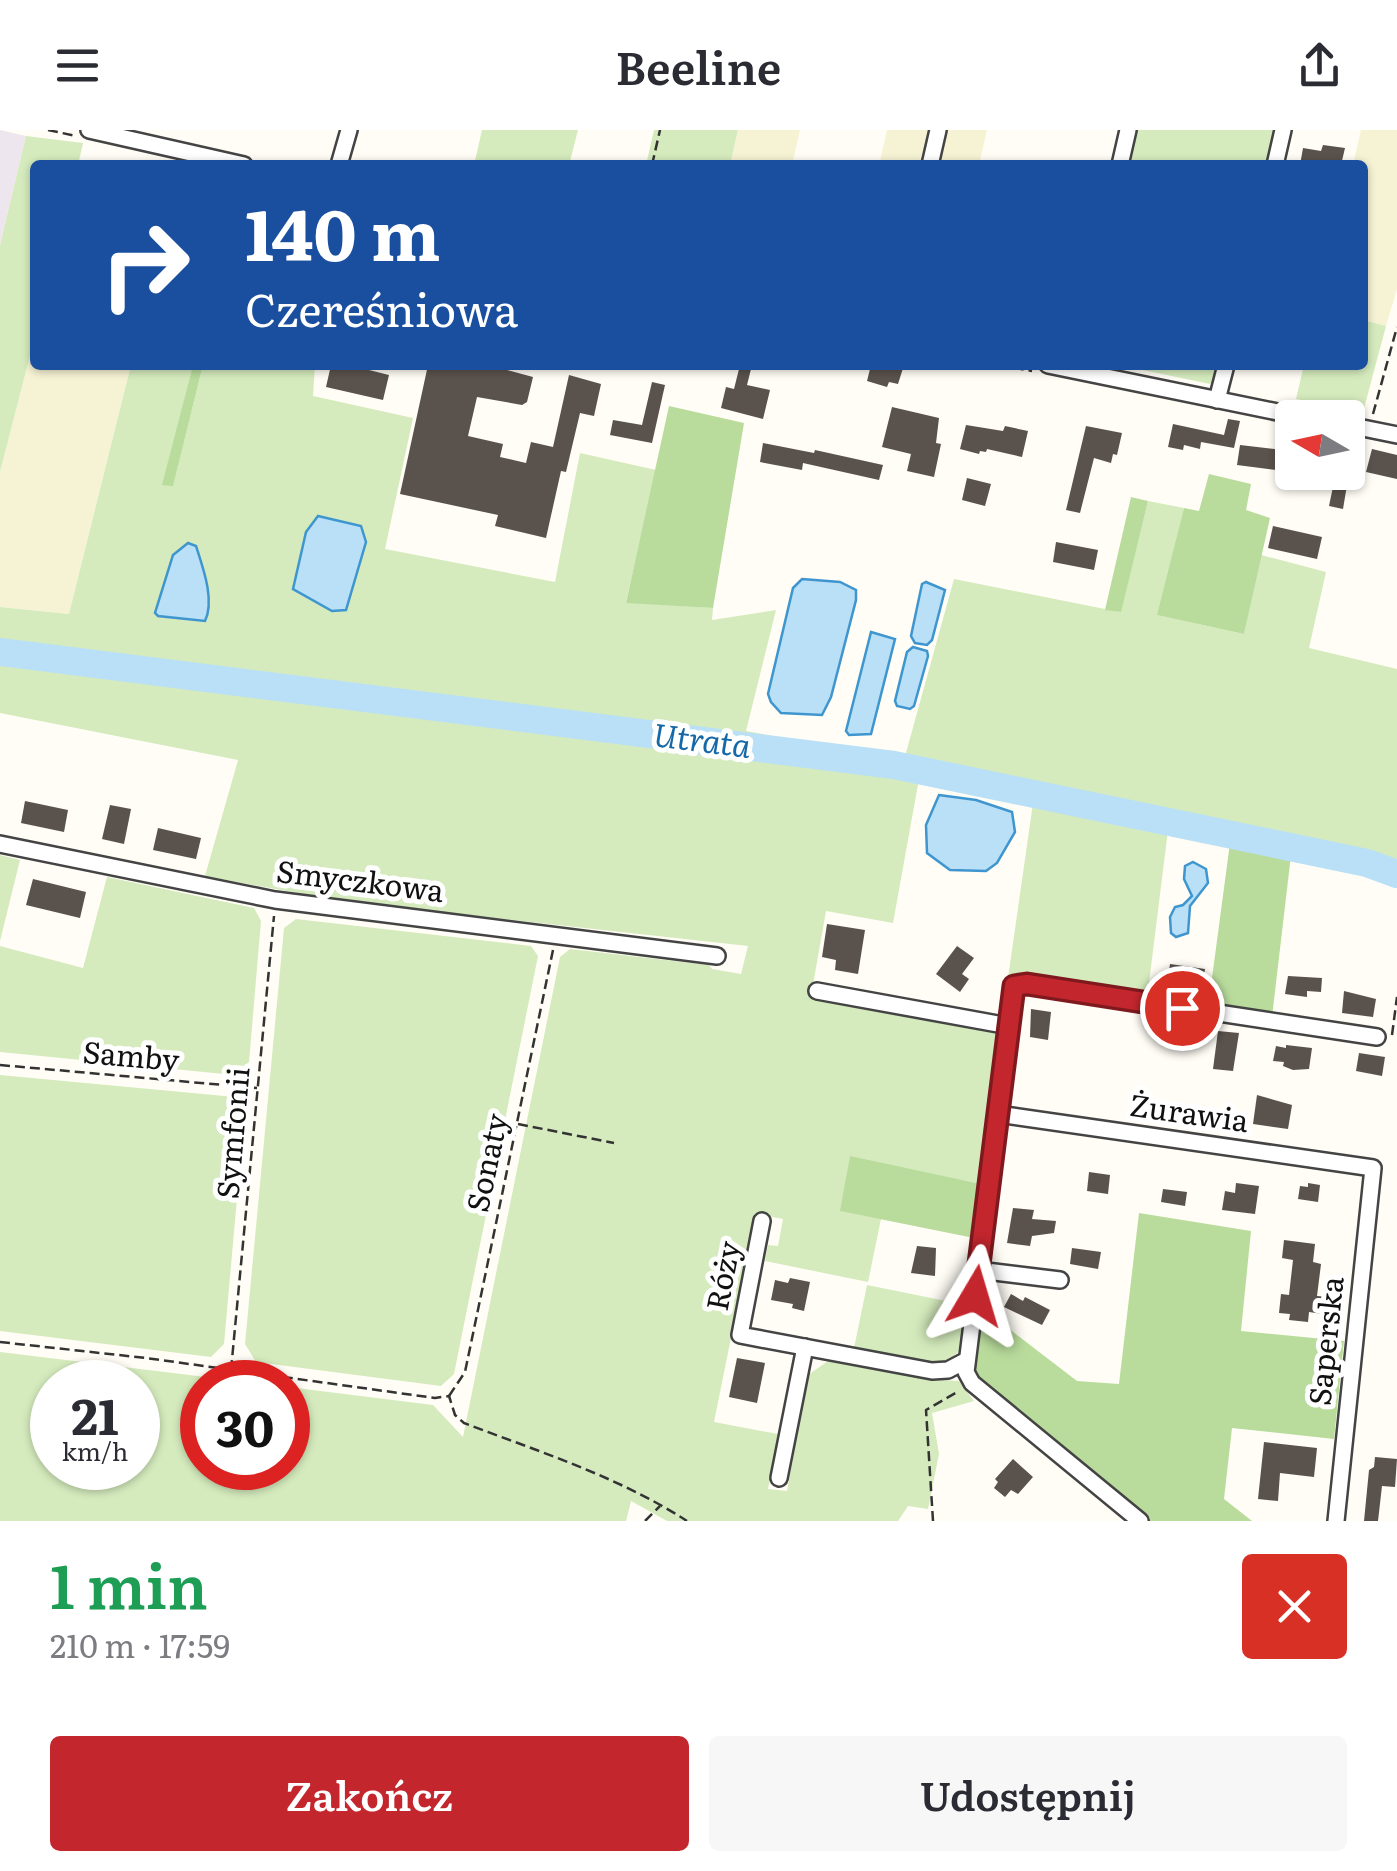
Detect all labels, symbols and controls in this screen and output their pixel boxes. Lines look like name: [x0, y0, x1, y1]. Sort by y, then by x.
text: Beeline: [616, 32, 781, 99]
icon: menu: [50, 38, 105, 93]
icon: share: [1292, 38, 1347, 93]
text: 140 m: [245, 179, 440, 283]
icon: right: [80, 200, 210, 330]
text: Czereśniowa: [245, 274, 518, 341]
north arrow: [1275, 400, 1365, 490]
map controls: [1275, 400, 1365, 490]
water label: Utrata: [651, 708, 754, 768]
street label: Smyczkowa: [274, 847, 447, 911]
pin: [1140, 966, 1225, 1051]
icon: arrive: [1155, 981, 1210, 1036]
street label: Samby: [81, 1028, 182, 1080]
street label: Symfonii: [203, 1065, 259, 1200]
street label: Żurawia: [1127, 1081, 1253, 1141]
street label: Sonaty: [453, 1108, 517, 1216]
street label: Róży: [693, 1236, 749, 1314]
position arrow: [923, 1244, 1027, 1348]
street label: Saperska: [1295, 1273, 1353, 1407]
speed limit sign: 30: [180, 1360, 310, 1490]
text: 21: [71, 1376, 119, 1450]
text: km/h: [62, 1432, 128, 1469]
text: 1 min: [50, 1538, 208, 1627]
button: close: [1242, 1554, 1347, 1659]
text: 210 m · 17:59: [50, 1620, 230, 1668]
button: Zakończ: [50, 1736, 689, 1851]
button: Udostępnij: [709, 1736, 1347, 1851]

